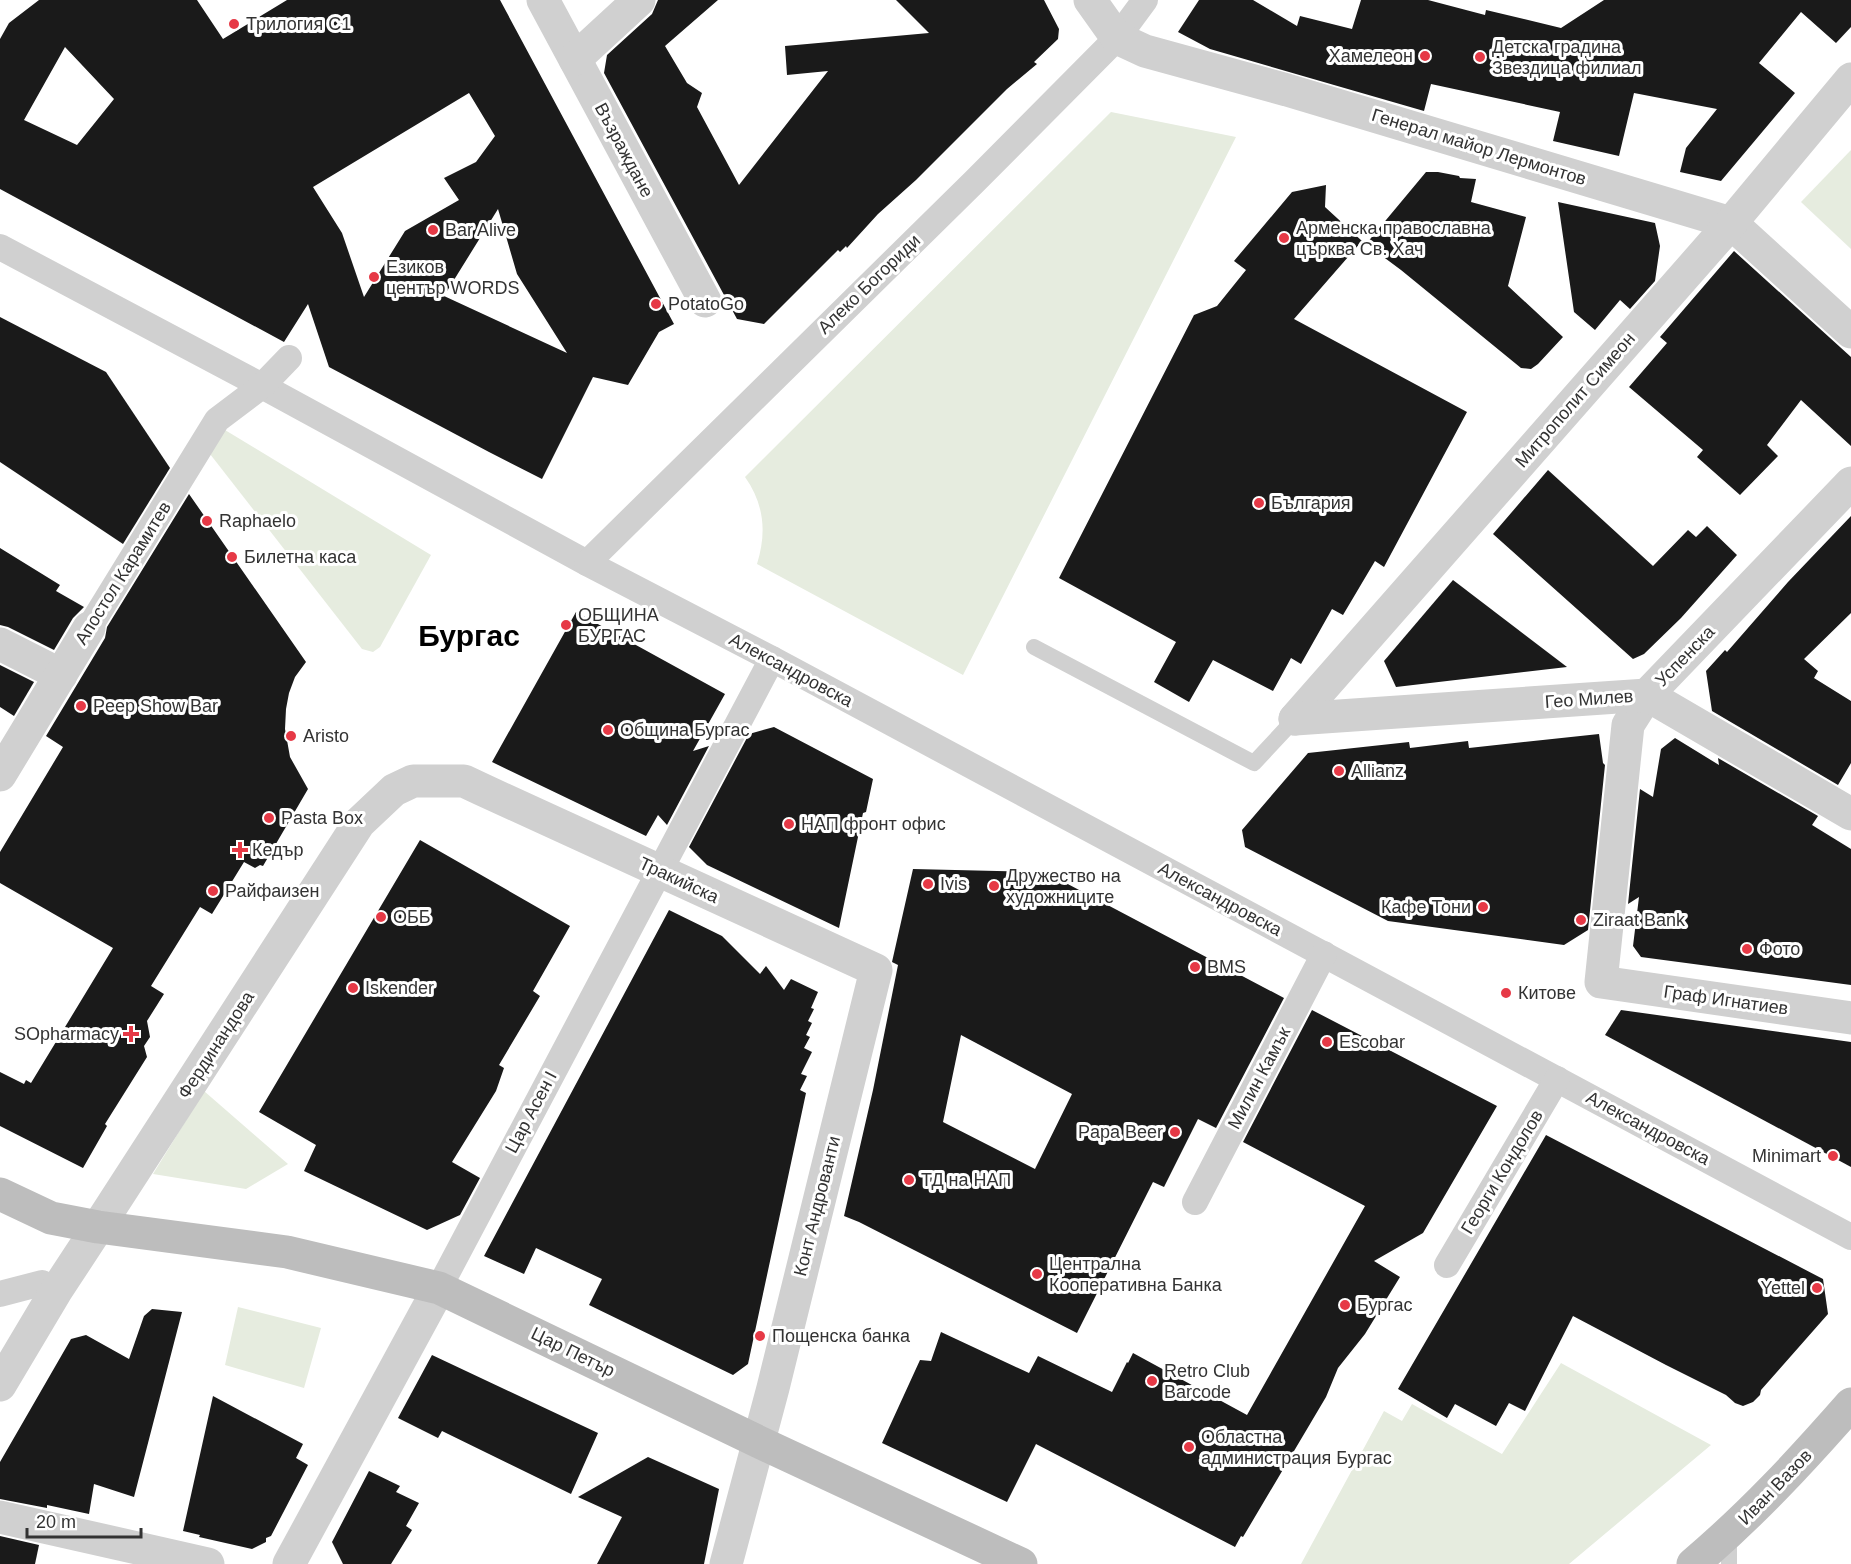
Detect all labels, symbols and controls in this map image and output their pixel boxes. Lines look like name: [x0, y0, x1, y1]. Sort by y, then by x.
place label: Трилогия С1: [246, 14, 351, 34]
marker: Трилогия С1: [227, 17, 241, 31]
place label: Детска градина Звездица филиал: [1492, 37, 1642, 78]
place label: Хамелеон: [1329, 46, 1413, 66]
marker: Хамелеон: [1418, 49, 1432, 63]
marker: Детска градина Звездица филиал: [1473, 50, 1487, 64]
street label: Възраждане: [591, 99, 657, 201]
street label: Генерал майор Лермонтов: [1369, 105, 1589, 189]
place label: Арменска православна църква Св. Хач: [1296, 218, 1492, 259]
place label: Bar Alive: [445, 220, 516, 240]
marker: Bar Alive: [426, 223, 440, 237]
street label: Алеко Богориди: [814, 230, 924, 338]
marker: Арменска православна църква Св. Хач: [1277, 231, 1291, 245]
place label: Езиков център WORDS: [386, 257, 520, 298]
marker: Езиков център WORDS: [367, 270, 381, 284]
place label: PotatoGo: [668, 294, 744, 314]
marker: PotatoGo: [649, 297, 663, 311]
street label: Митрополит Симеон: [1511, 329, 1639, 471]
place label: България: [1271, 493, 1351, 513]
marker: България: [1252, 496, 1266, 510]
street label: Апостол Карамитев: [71, 498, 175, 648]
place label: Raphaelo: [219, 511, 296, 531]
marker: Raphaelo: [200, 514, 214, 528]
place label: Билетна каса: [244, 547, 357, 567]
marker: Билетна каса: [225, 550, 239, 564]
place label: ОБЩИНА БУРГАС: [578, 605, 659, 646]
marker: ОБЩИНА БУРГАС: [559, 618, 573, 632]
district label: Бургас: [418, 619, 520, 652]
street label: Успенска: [1651, 621, 1719, 690]
street label: Александровска: [726, 629, 857, 711]
street label: Гео Милев: [1544, 686, 1634, 712]
place label: Peep Show Bar: [93, 696, 218, 716]
marker: Peep Show Bar: [74, 699, 88, 713]
place label: Община Бургас: [620, 720, 750, 740]
marker: Община Бургас: [601, 723, 615, 737]
place label: Aristo: [303, 726, 349, 746]
marker: Aristo: [284, 729, 298, 743]
place label: Allianz: [1351, 761, 1404, 781]
marker: Allianz: [1332, 764, 1346, 778]
place label: Pasta Box: [281, 808, 363, 828]
marker: Pasta Box: [262, 811, 276, 825]
place label: НАП фронт офис: [801, 814, 946, 834]
marker: НАП фронт офис: [782, 817, 796, 831]
place label: Кедър: [252, 840, 303, 860]
marker: Кедър: [233, 843, 247, 857]
street label: Тракийска: [636, 853, 723, 907]
street label: Александровска: [1155, 858, 1286, 940]
place label: Дружество на художниците: [1006, 866, 1122, 907]
place label: Ivis: [940, 874, 967, 894]
marker: Ivis: [921, 877, 935, 891]
marker: Дружество на художниците: [987, 879, 1001, 893]
place label: Райфаизен: [225, 881, 319, 901]
marker: Райфаизен: [206, 884, 220, 898]
place label: Кафе Тони: [1381, 897, 1471, 917]
marker: Кафе Тони: [1476, 900, 1490, 914]
place label: ОББ: [393, 907, 431, 927]
marker: ОББ: [374, 910, 388, 924]
place label: Ziraat Bank: [1593, 910, 1686, 930]
marker: Ziraat Bank: [1574, 913, 1588, 927]
place label: Фото: [1759, 939, 1800, 959]
marker: Фото: [1740, 942, 1754, 956]
place label: BMS: [1207, 957, 1246, 977]
marker: BMS: [1188, 960, 1202, 974]
place label: Iskender: [365, 978, 434, 998]
marker: Iskender: [346, 981, 360, 995]
street label: Граф Игнатиев: [1662, 981, 1790, 1019]
place label: Китове: [1518, 983, 1576, 1003]
marker: Китове: [1499, 986, 1513, 1000]
street label: Фердинандова: [174, 987, 259, 1102]
place label: SOpharmacy: [14, 1024, 119, 1044]
street label: Милин Камък: [1224, 1024, 1294, 1132]
marker: SOpharmacy: [124, 1027, 138, 1041]
place label: Escobar: [1339, 1032, 1405, 1052]
marker: Escobar: [1320, 1035, 1334, 1049]
street label: Цар Асен I: [501, 1068, 561, 1156]
street label: Александровска: [1583, 1087, 1714, 1169]
street label: Георги Кондолов: [1457, 1106, 1547, 1238]
place label: Papa Beer: [1078, 1122, 1163, 1142]
marker: Papa Beer: [1168, 1125, 1182, 1139]
street label: Конт Андрованти: [790, 1134, 844, 1278]
place label: Minimart: [1752, 1146, 1821, 1166]
marker: Minimart: [1826, 1149, 1840, 1163]
place label: ТД на НАП: [921, 1170, 1011, 1190]
marker: ТД на НАП: [902, 1173, 916, 1187]
place label: Централна Кооперативна Банка: [1049, 1254, 1223, 1295]
marker: Централна Кооперативна Банка: [1030, 1267, 1044, 1281]
place label: Yettel: [1761, 1278, 1805, 1298]
marker: Yettel: [1810, 1281, 1824, 1295]
place label: Бургас: [1357, 1295, 1412, 1315]
marker: Бургас: [1338, 1298, 1352, 1312]
street label: Цар Петър: [528, 1323, 618, 1381]
place label: Пощенска банка: [772, 1326, 911, 1346]
marker: Пощенска банка: [753, 1329, 767, 1343]
place label: Retro Club Barcode: [1164, 1361, 1250, 1402]
marker: Retro Club Barcode: [1145, 1374, 1159, 1388]
place label: Областна администрация Бургас: [1201, 1427, 1392, 1468]
marker: Областна администрация Бургас: [1182, 1440, 1196, 1454]
street label: Иван Вазов: [1734, 1445, 1816, 1529]
scale bar: [27, 1501, 141, 1539]
text: 20 m: [36, 1512, 76, 1532]

